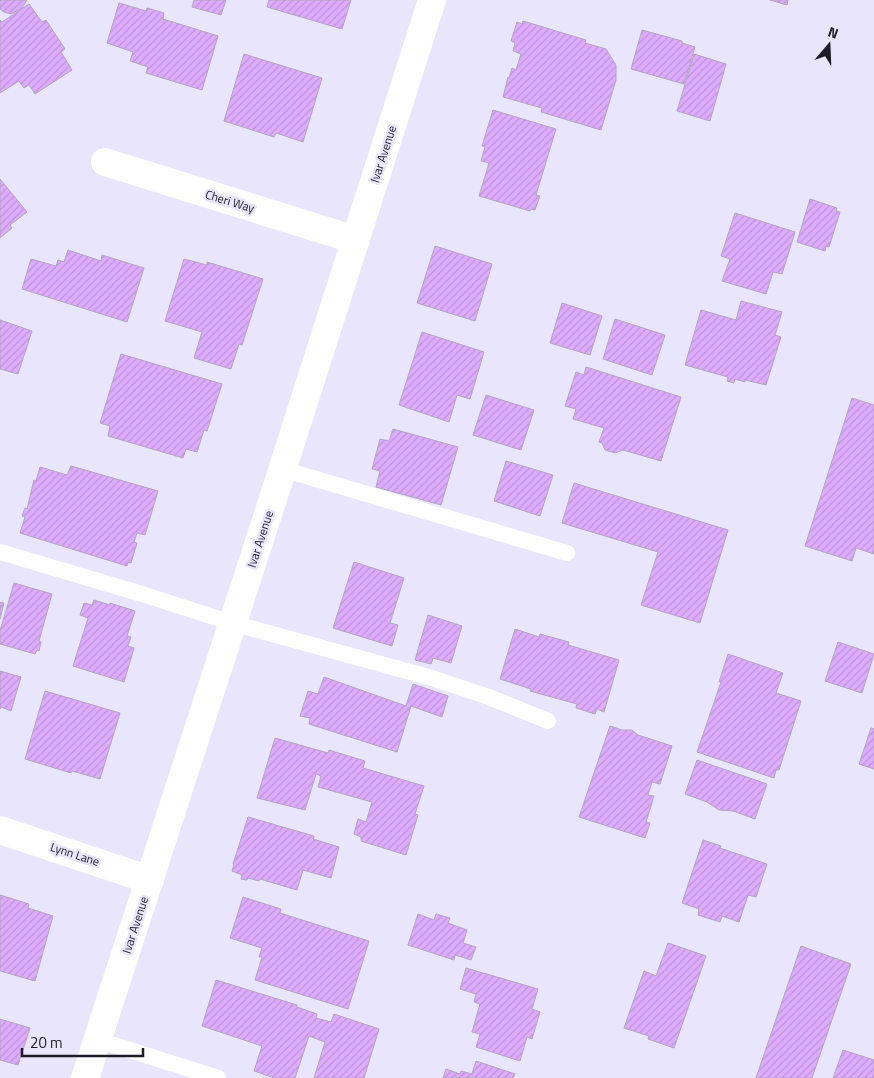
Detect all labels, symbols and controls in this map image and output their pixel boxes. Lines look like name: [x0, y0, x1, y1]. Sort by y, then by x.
north arrow: [804, 20, 854, 70]
text: N: [825, 21, 841, 44]
street label: Ivar Avenue: [365, 123, 401, 185]
street label: Cheri Way: [203, 185, 257, 218]
street label: Ivar Avenue: [242, 508, 278, 570]
street label: Lynn Lane: [48, 837, 102, 871]
street label: Ivar Avenue: [117, 894, 153, 956]
scale bar: [22, 1026, 144, 1058]
text: 20 m: [30, 1031, 63, 1054]

